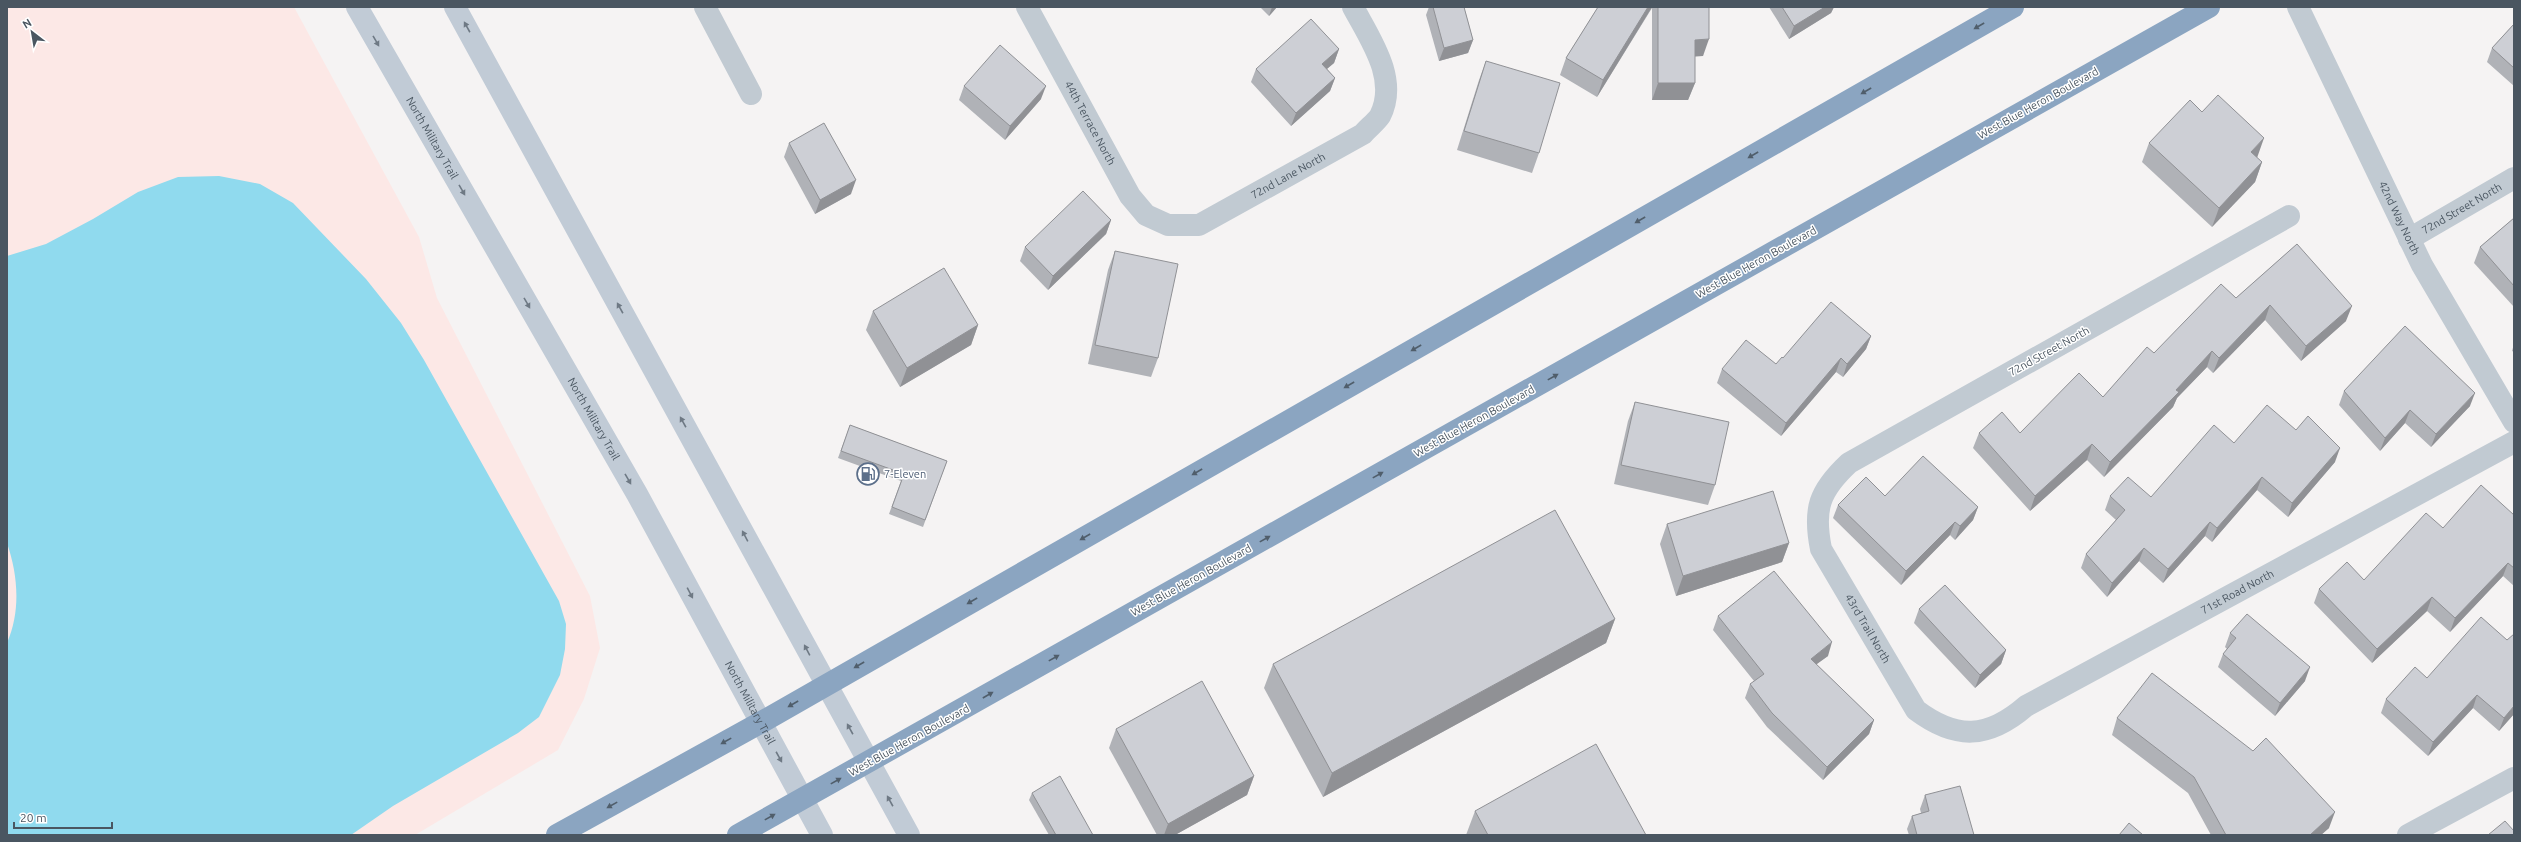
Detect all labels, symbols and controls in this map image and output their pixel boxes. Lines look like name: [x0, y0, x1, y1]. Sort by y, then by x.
north arrow: [12, 12, 52, 52]
text: N: [20, 16, 33, 31]
one-way arrow: [463, 21, 470, 33]
one-way arrow: [1973, 23, 1985, 30]
one-way arrow: [373, 35, 380, 47]
street label: West Blue Heron Boulevard: [1976, 65, 2100, 141]
street label: 44th Terrace North: [1062, 79, 1118, 167]
one-way arrow: [1860, 87, 1872, 94]
street label: North Military Trail: [404, 95, 461, 181]
street label: 72nd Lane North: [1249, 150, 1327, 201]
one-way arrow: [1747, 152, 1759, 159]
street label: 42nd Way North: [2377, 179, 2422, 257]
street label: 72nd Street North: [2420, 181, 2504, 236]
one-way arrow: [459, 184, 466, 196]
one-way arrow: [1634, 216, 1646, 223]
street label: West Blue Heron Boulevard: [1694, 224, 1818, 300]
one-way arrow: [523, 297, 530, 308]
one-way arrow: [617, 302, 624, 314]
street label: 72nd Street North: [2007, 324, 2091, 378]
one-way arrow: [1410, 344, 1422, 351]
one-way arrow: [1547, 374, 1558, 380]
street label: North Military Trail: [565, 376, 622, 462]
one-way arrow: [1343, 382, 1355, 389]
street label: West Blue Heron Boulevard: [1412, 383, 1536, 459]
one-way arrow: [679, 416, 686, 427]
fuel station icon: 7-Eleven: [855, 461, 881, 487]
place label: 7-Eleven: [884, 468, 926, 480]
one-way arrow: [1192, 468, 1203, 475]
one-way arrow: [1372, 472, 1384, 479]
one-way arrow: [625, 473, 632, 485]
one-way arrow: [742, 530, 748, 542]
one-way arrow: [1079, 533, 1091, 540]
one-way arrow: [1259, 536, 1271, 542]
street label: West Blue Heron Boulevard: [1129, 542, 1253, 618]
street label: 71st Road North: [2199, 567, 2276, 616]
one-way arrow: [687, 587, 693, 599]
street label: 43rd Trail North: [1843, 592, 1893, 665]
one-way arrow: [966, 598, 978, 605]
one-way arrow: [803, 644, 810, 656]
one-way arrow: [1048, 654, 1060, 661]
street label: North Military Trail: [723, 659, 778, 746]
one-way arrow: [853, 662, 865, 669]
one-way arrow: [982, 692, 994, 699]
one-way arrow: [787, 700, 798, 707]
street label: West Blue Heron Boulevard: [847, 702, 971, 778]
one-way arrow: [847, 723, 853, 735]
one-way arrow: [720, 738, 732, 745]
one-way arrow: [775, 751, 782, 762]
one-way arrow: [830, 778, 841, 784]
one-way arrow: [887, 795, 894, 807]
one-way arrow: [606, 801, 618, 808]
scale bar: [14, 804, 112, 830]
text: 20 m: [20, 811, 47, 824]
one-way arrow: [764, 814, 776, 821]

